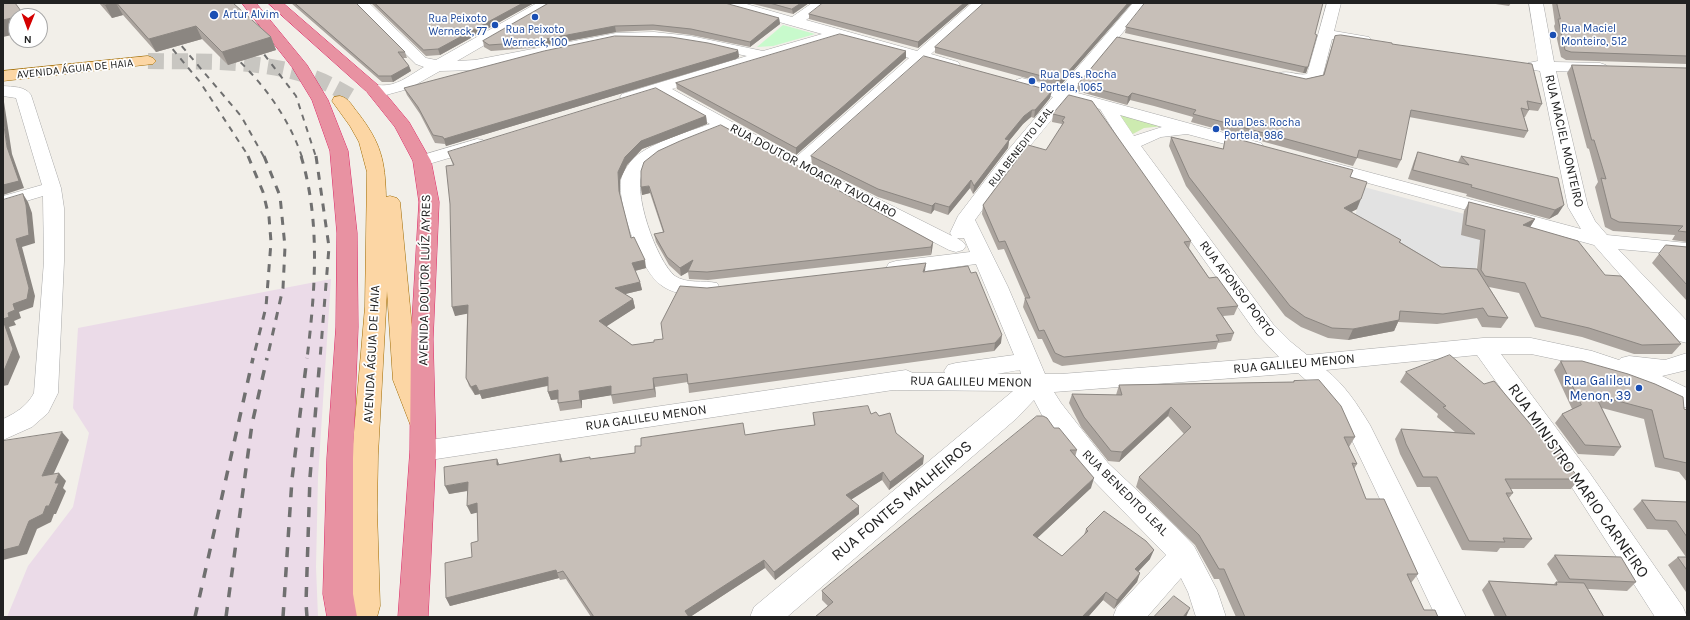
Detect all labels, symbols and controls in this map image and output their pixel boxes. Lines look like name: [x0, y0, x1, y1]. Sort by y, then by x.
north arrow: [8, 8, 48, 48]
place label: Artur Alvim: [223, 8, 279, 22]
marker: Artur Alvim: [208, 9, 220, 21]
place label: Rua Peixoto Werneck, 77: [428, 12, 487, 38]
marker: Rua Peixoto Werneck, 100: [530, 12, 540, 22]
marker: Rua Peixoto Werneck, 77: [490, 20, 500, 30]
place label: Rua Maciel Monteiro, 512: [1561, 22, 1627, 48]
place label: Rua Peixoto Werneck, 100: [503, 23, 567, 49]
marker: Rua Maciel Monteiro, 512: [1548, 30, 1558, 40]
text: N: [24, 33, 32, 46]
street label: AVENIDA ÁGUIA DE HAIA: [16, 56, 134, 82]
place label: Rua Des. Rocha Portela, 1065: [1040, 68, 1116, 94]
street label: RUA MACIEL MONTEIRO: [1541, 73, 1587, 209]
marker: Rua Des. Rocha Portela, 1065: [1027, 76, 1037, 86]
street label: RUA BENEDITO LEAL: [986, 104, 1056, 190]
place label: Rua Des. Rocha Portela, 986: [1224, 116, 1300, 142]
street label: RUA DOUTOR MOACIR TAVOLARO: [727, 120, 899, 222]
marker: Rua Des. Rocha Portela, 986: [1211, 124, 1221, 134]
street label: AVENIDA DOUTOR LUÍZ AYRES: [416, 194, 434, 366]
street label: RUA AFONSO PORTO: [1196, 238, 1278, 340]
street label: AVENIDA ÁGUIA DE HAIA: [361, 285, 383, 423]
street label: RUA GALILEU MENON: [1233, 351, 1355, 377]
street label: RUA GALILEU MENON: [910, 373, 1032, 391]
place label: Rua Galileu Menon, 39: [1564, 373, 1631, 404]
street label: RUA MINISTRO MARIO CARNEIRO: [1503, 380, 1653, 582]
marker: Rua Galileu Menon, 39: [1634, 383, 1644, 393]
street label: RUA GALILEU MENON: [584, 402, 708, 434]
street label: RUA FONTES MALHEIROS: [828, 437, 976, 565]
street label: RUA BENEDITO LEAL: [1079, 447, 1171, 539]

